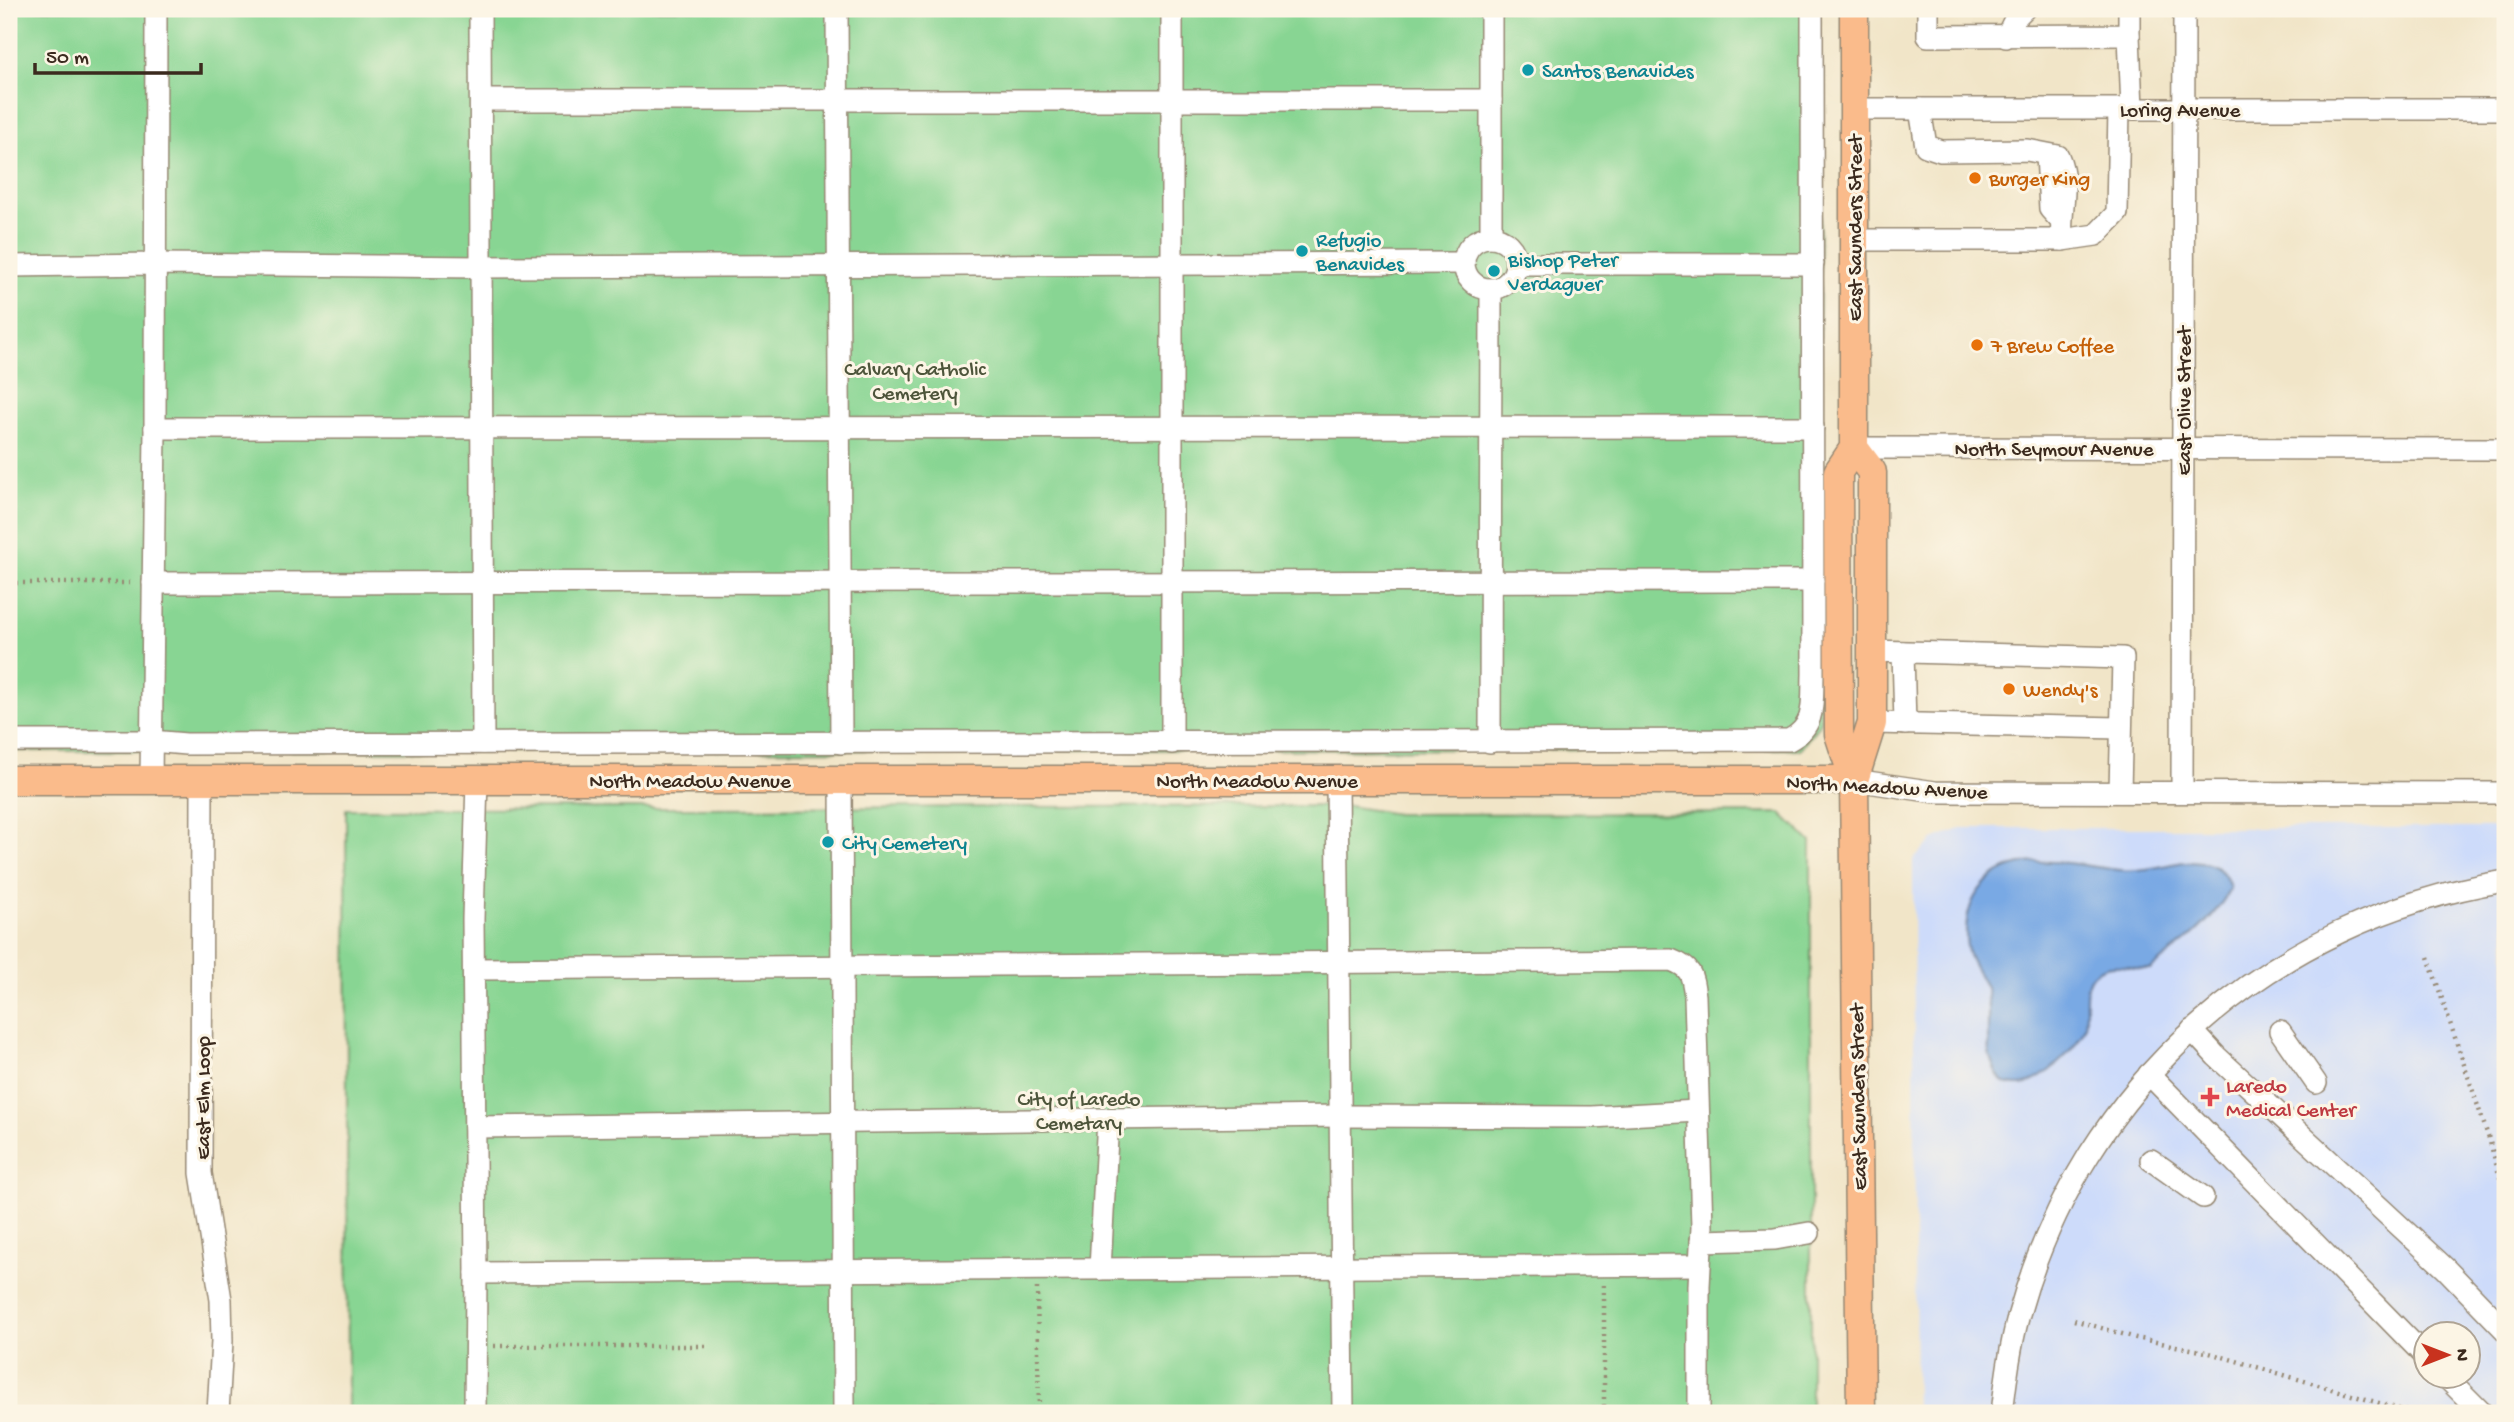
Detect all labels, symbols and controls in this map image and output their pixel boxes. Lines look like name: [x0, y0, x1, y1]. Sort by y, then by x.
scale bar: [35, 32, 201, 76]
text: 50 m: [46, 47, 89, 72]
place label: Santos Benavides: [1542, 61, 1695, 86]
marker: Santos Benavides: [1520, 62, 1536, 78]
street label: Loring Avenue: [2120, 100, 2241, 125]
street label: East Saunders Street: [1845, 132, 1870, 321]
place label: Burger King: [1988, 169, 2090, 194]
marker: Burger King: [1967, 170, 1983, 186]
place label: Refugio Benavides: [1315, 230, 1405, 279]
marker: Refugio Benavides: [1294, 243, 1310, 259]
place label: Bishop Peter Verdaguer: [1507, 250, 1619, 299]
marker: Bishop Peter Verdaguer: [1486, 263, 1502, 279]
street label: East Olive Street: [2174, 324, 2199, 475]
place label: 7 Brew Coffee: [1990, 336, 2115, 361]
marker: 7 Brew Coffee: [1969, 337, 1985, 353]
park label: Calvary Catholic Cemetery: [844, 359, 987, 408]
street label: North Seymour Avenue: [1954, 439, 2155, 464]
place label: Wendy's: [2023, 680, 2099, 705]
marker: Wendy's: [2001, 681, 2017, 697]
street label: North Meadow Avenue: [589, 771, 792, 796]
street label: North Meadow Avenue: [1156, 771, 1359, 796]
street label: North Meadow Avenue: [1786, 772, 1989, 807]
place label: City Cemetery: [842, 833, 967, 858]
marker: City Cemetery: [820, 834, 836, 850]
street label: East Saunders Street: [1846, 1001, 1875, 1190]
street label: East Elm Loop: [193, 1036, 218, 1160]
place label: Laredo Medical Center: [2226, 1076, 2357, 1125]
marker: Laredo Medical Center: [2200, 1087, 2220, 1107]
park label: City of Laredo Cemetary: [1018, 1089, 1141, 1138]
north arrow: [2412, 1320, 2482, 1390]
text: N: [2449, 1349, 2472, 1361]

